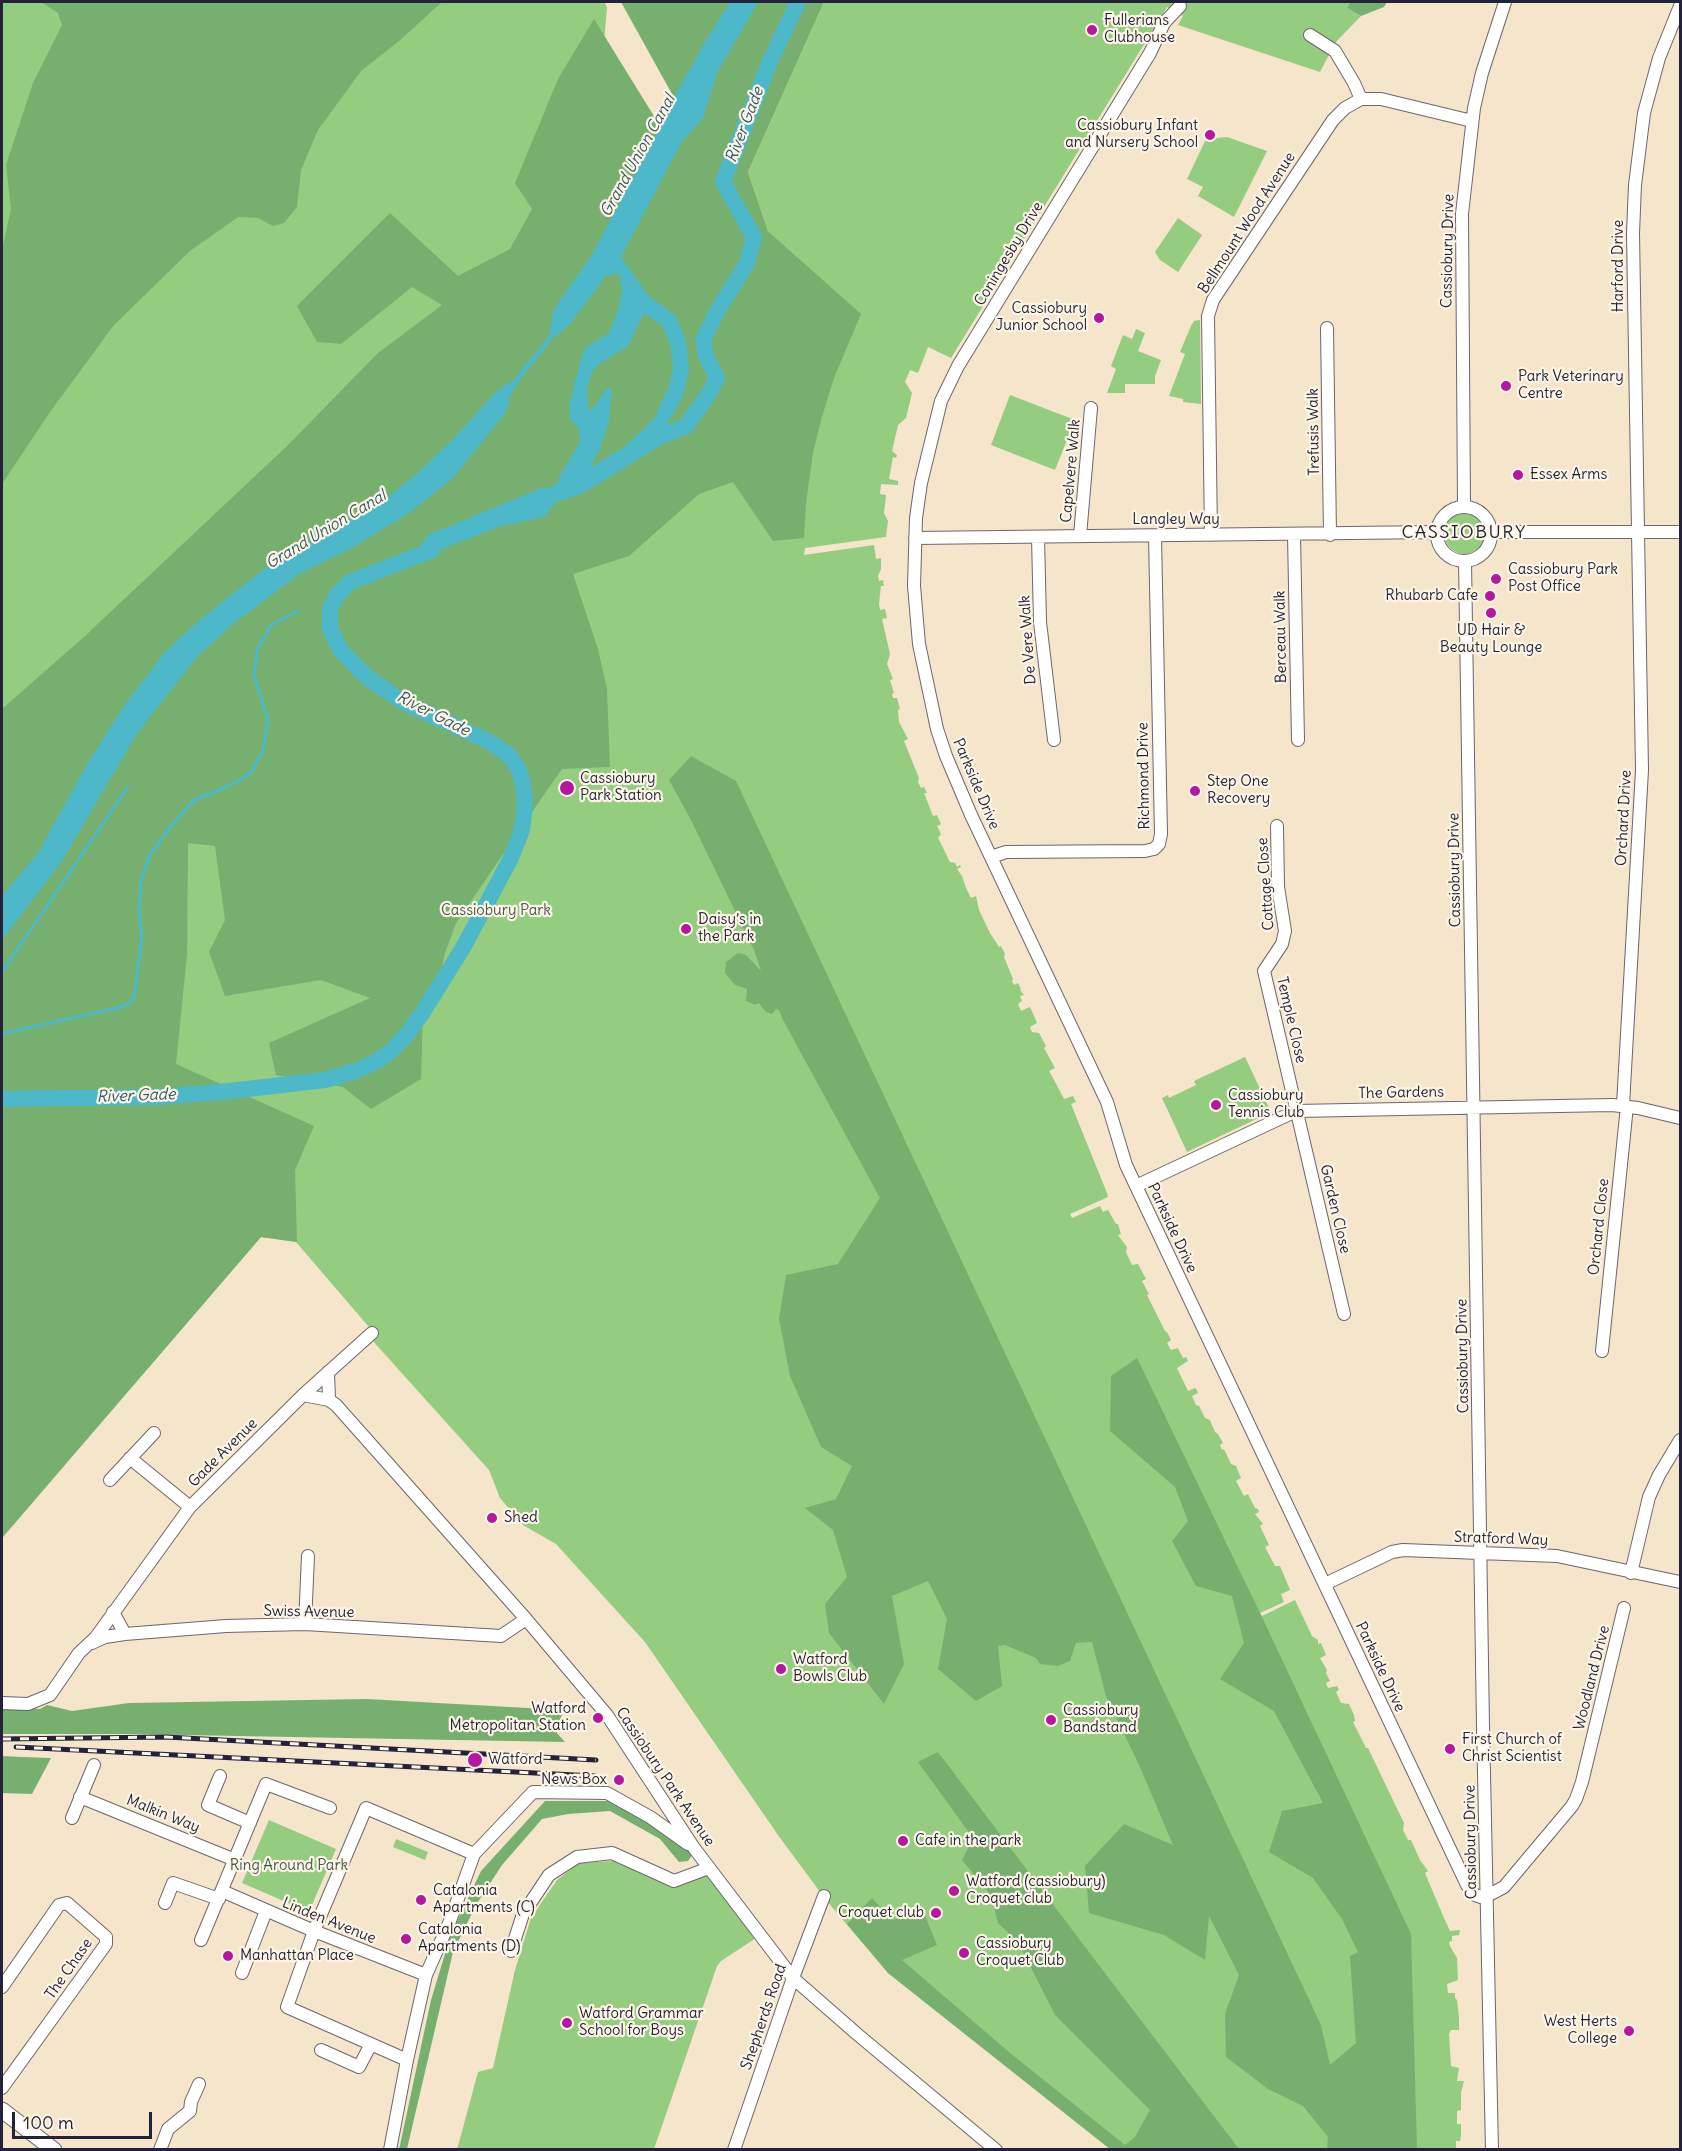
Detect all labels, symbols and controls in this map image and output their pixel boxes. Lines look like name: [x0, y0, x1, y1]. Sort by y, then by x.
place label: Fullerians Clubhouse: [1104, 12, 1175, 47]
marker: Fullerians Clubhouse: [1085, 23, 1099, 37]
water label: River Gade: [722, 85, 768, 165]
water label: Grand Union Canal: [596, 92, 680, 220]
place label: Cassiobury Infant and Nursery School: [1065, 117, 1198, 152]
marker: Cassiobury Infant and Nursery School: [1203, 128, 1217, 142]
street label: Bellmount Wood Avenue: [1195, 149, 1299, 297]
street label: Cassiobury Drive: [1438, 194, 1458, 308]
street label: Coningesby Drive: [971, 199, 1047, 309]
street label: Harford Drive: [1610, 220, 1628, 312]
place label: Cassiobury Junior School: [996, 300, 1087, 335]
marker: Cassiobury Junior School: [1092, 311, 1106, 325]
place label: Park Veterinary Centre: [1518, 368, 1624, 403]
marker: Park Veterinary Centre: [1499, 379, 1513, 393]
street label: Trefusis Walk: [1304, 388, 1324, 476]
street label: Capelvere Walk: [1058, 419, 1084, 523]
place label: Essex Arms: [1530, 466, 1607, 484]
marker: Essex Arms: [1511, 468, 1525, 482]
water label: Grand Union Canal: [262, 487, 390, 573]
street label: Langley Way: [1132, 511, 1220, 529]
district label: CASSIOBURY: [1401, 522, 1527, 544]
place label: Cassiobury Park Post Office: [1508, 561, 1618, 596]
marker: Cassiobury Park Post Office: [1489, 572, 1503, 586]
place label: Rhubarb Cafe: [1385, 587, 1478, 605]
marker: Rhubarb Cafe: [1483, 589, 1497, 603]
street label: Berceau Walk: [1271, 590, 1291, 684]
street label: De Vere Walk: [1016, 595, 1040, 685]
marker: UD Hair & Beauty Lounge: [1484, 606, 1498, 620]
place label: UD Hair & Beauty Lounge: [1440, 622, 1542, 657]
water label: River Gade: [393, 688, 473, 740]
street label: Richmond Drive: [1134, 722, 1154, 830]
street label: Parkside Drive: [949, 736, 1003, 832]
street label: Orchard Drive: [1612, 769, 1636, 867]
place label: Cassiobury Park Station: [580, 770, 662, 805]
place label: Step One Recovery: [1207, 773, 1270, 808]
marker: Cassiobury Park Station: [558, 779, 576, 797]
marker: Step One Recovery: [1188, 784, 1202, 798]
street label: Cassiobury Drive: [1445, 813, 1465, 927]
street label: Cottage Close: [1254, 837, 1278, 931]
park label: Cassiobury Park: [441, 902, 551, 920]
place label: Daisy’s in the Park: [698, 911, 761, 946]
marker: Daisy’s in the Park: [679, 922, 693, 936]
street label: Temple Close: [1272, 975, 1310, 1065]
street label: The Gardens: [1358, 1083, 1444, 1103]
water label: River Gade: [96, 1085, 176, 1107]
place label: Cassiobury Tennis Club: [1228, 1087, 1304, 1122]
marker: Cassiobury Tennis Club: [1209, 1098, 1223, 1112]
street label: Garden Close: [1316, 1163, 1354, 1255]
street label: Orchard Close: [1585, 1178, 1613, 1276]
street label: Parkside Drive: [1143, 1180, 1201, 1276]
street label: Cassiobury Drive: [1453, 1299, 1473, 1413]
street label: Gade Avenue: [185, 1415, 261, 1491]
place label: Shed: [504, 1509, 538, 1527]
marker: Shed: [485, 1511, 499, 1525]
street label: Stratford Way: [1454, 1528, 1548, 1550]
street label: Swiss Avenue: [263, 1602, 355, 1622]
street label: Parkside Drive: [1351, 1619, 1409, 1715]
street label: Woodland Drive: [1570, 1624, 1614, 1732]
place label: Watford Bowls Club: [793, 1651, 867, 1686]
marker: Watford Bowls Club: [774, 1662, 788, 1676]
place label: Watford Metropolitan Station: [450, 1700, 586, 1735]
place label: Cassiobury Bandstand: [1063, 1702, 1138, 1737]
street label: Cassiobury Park Avenue: [612, 1704, 718, 1850]
marker: Watford Metropolitan Station: [591, 1711, 605, 1725]
marker: Cassiobury Bandstand: [1044, 1713, 1058, 1727]
place label: First Church of Christ Scientist: [1462, 1731, 1562, 1766]
marker: First Church of Christ Scientist: [1443, 1742, 1457, 1756]
marker: Watford: [466, 1751, 484, 1769]
place label: Watford: [488, 1751, 543, 1769]
place label: News Box: [541, 1771, 607, 1789]
marker: News Box: [612, 1773, 626, 1787]
street label: Cassiobury Drive: [1461, 1785, 1481, 1899]
street label: Malkin Way: [124, 1791, 202, 1837]
place label: Cafe in the park: [915, 1832, 1021, 1850]
marker: Cafe in the park: [896, 1834, 910, 1848]
park label: Ring Around Park: [230, 1857, 348, 1875]
place label: Watford (cassiobury) Croquet club: [966, 1873, 1106, 1908]
place label: Catalonia Apartments (C): [433, 1882, 535, 1917]
marker: Watford (cassiobury) Croquet club: [947, 1884, 961, 1898]
marker: Catalonia Apartments (C): [414, 1893, 428, 1907]
street label: Linden Avenue: [279, 1894, 379, 1948]
place label: Croquet club: [838, 1904, 924, 1922]
marker: Croquet club: [929, 1906, 943, 1920]
place label: Catalonia Apartments (D): [418, 1921, 521, 1956]
marker: Catalonia Apartments (D): [399, 1932, 413, 1946]
street label: The Chase: [42, 1935, 96, 2003]
place label: Cassiobury Croquet Club: [976, 1935, 1064, 1970]
marker: Cassiobury Croquet Club: [957, 1946, 971, 1960]
place label: Manhattan Place: [240, 1947, 354, 1965]
marker: Manhattan Place: [221, 1949, 235, 1963]
street label: Shepherds Road: [737, 1962, 791, 2072]
place label: Watford Grammar School for Boys: [579, 2005, 704, 2040]
place label: West Herts College: [1544, 2013, 1617, 2048]
marker: Watford Grammar School for Boys: [560, 2016, 574, 2030]
marker: West Herts College: [1622, 2024, 1636, 2038]
scale bar: [15, 2100, 154, 2138]
text: 100 m: [23, 2111, 74, 2134]

